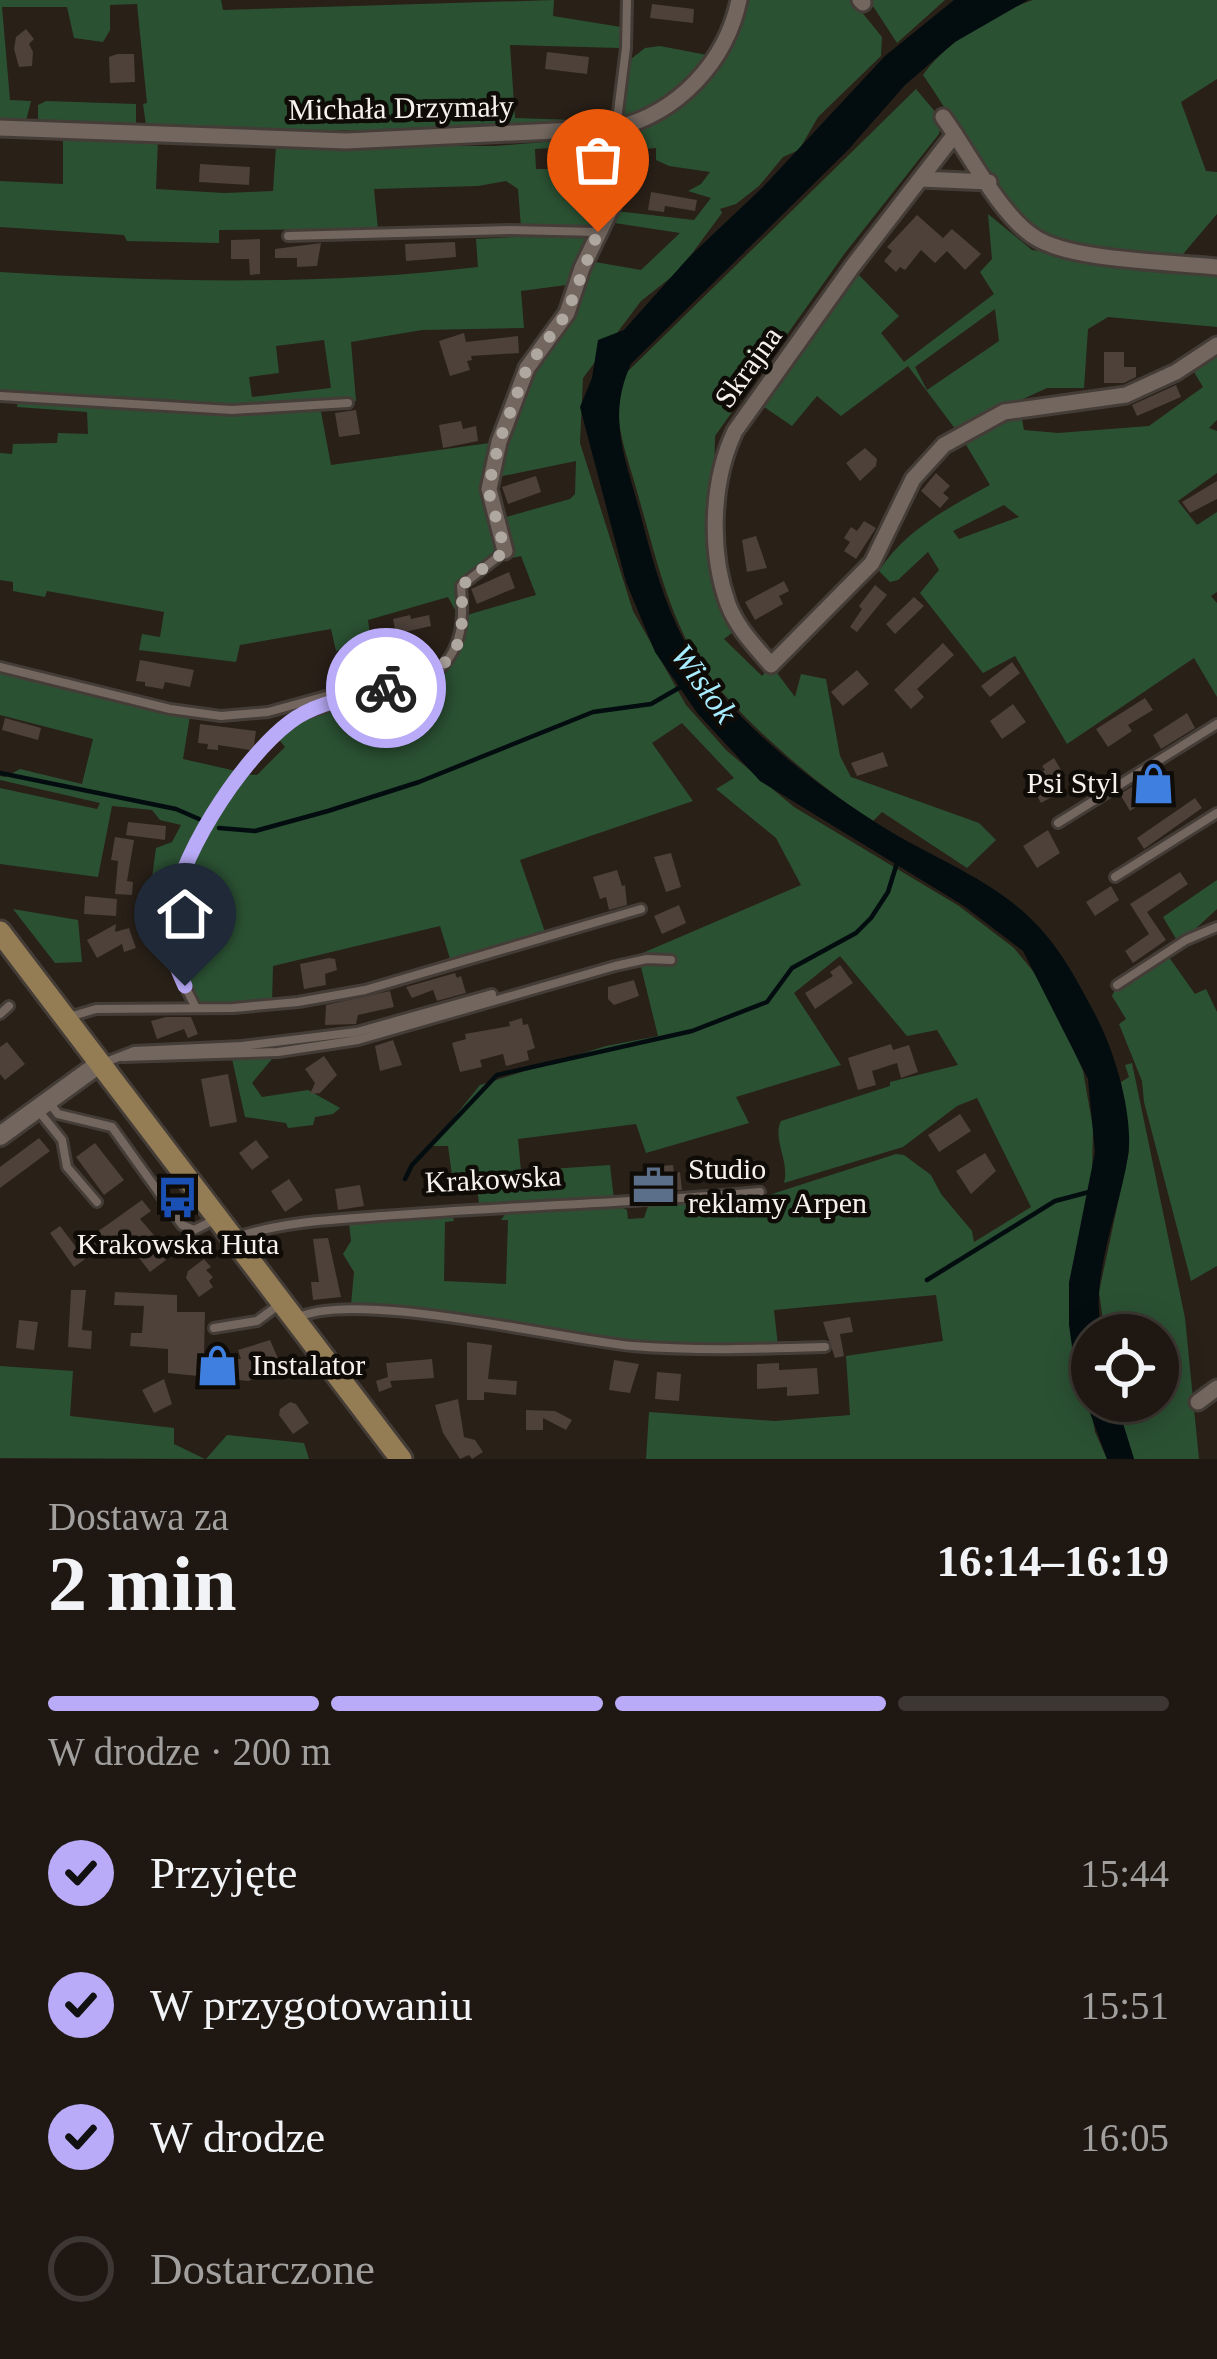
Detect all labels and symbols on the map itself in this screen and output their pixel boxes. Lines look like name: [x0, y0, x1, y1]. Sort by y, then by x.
street label: Michała Drzymały: [288, 89, 514, 126]
pin: [547, 109, 649, 232]
street label: Skrajna: [707, 320, 788, 413]
courier: [326, 628, 446, 748]
water label: Wisłok: [664, 637, 745, 731]
shop icon: Psi Styl: [1130, 760, 1176, 806]
place label: Psi Styl: [1026, 766, 1119, 799]
pin: [134, 863, 236, 986]
place label: Studio reklamy Arpen: [688, 1152, 867, 1219]
street label: Krakowska: [424, 1158, 562, 1199]
office icon: Studio reklamy Arpen: [631, 1163, 677, 1209]
bus stop icon: Krakowska Huta: [155, 1175, 201, 1221]
place label: Krakowska Huta: [77, 1227, 279, 1260]
shop icon: Instalator: [195, 1342, 241, 1388]
place label: Instalator: [252, 1348, 365, 1381]

